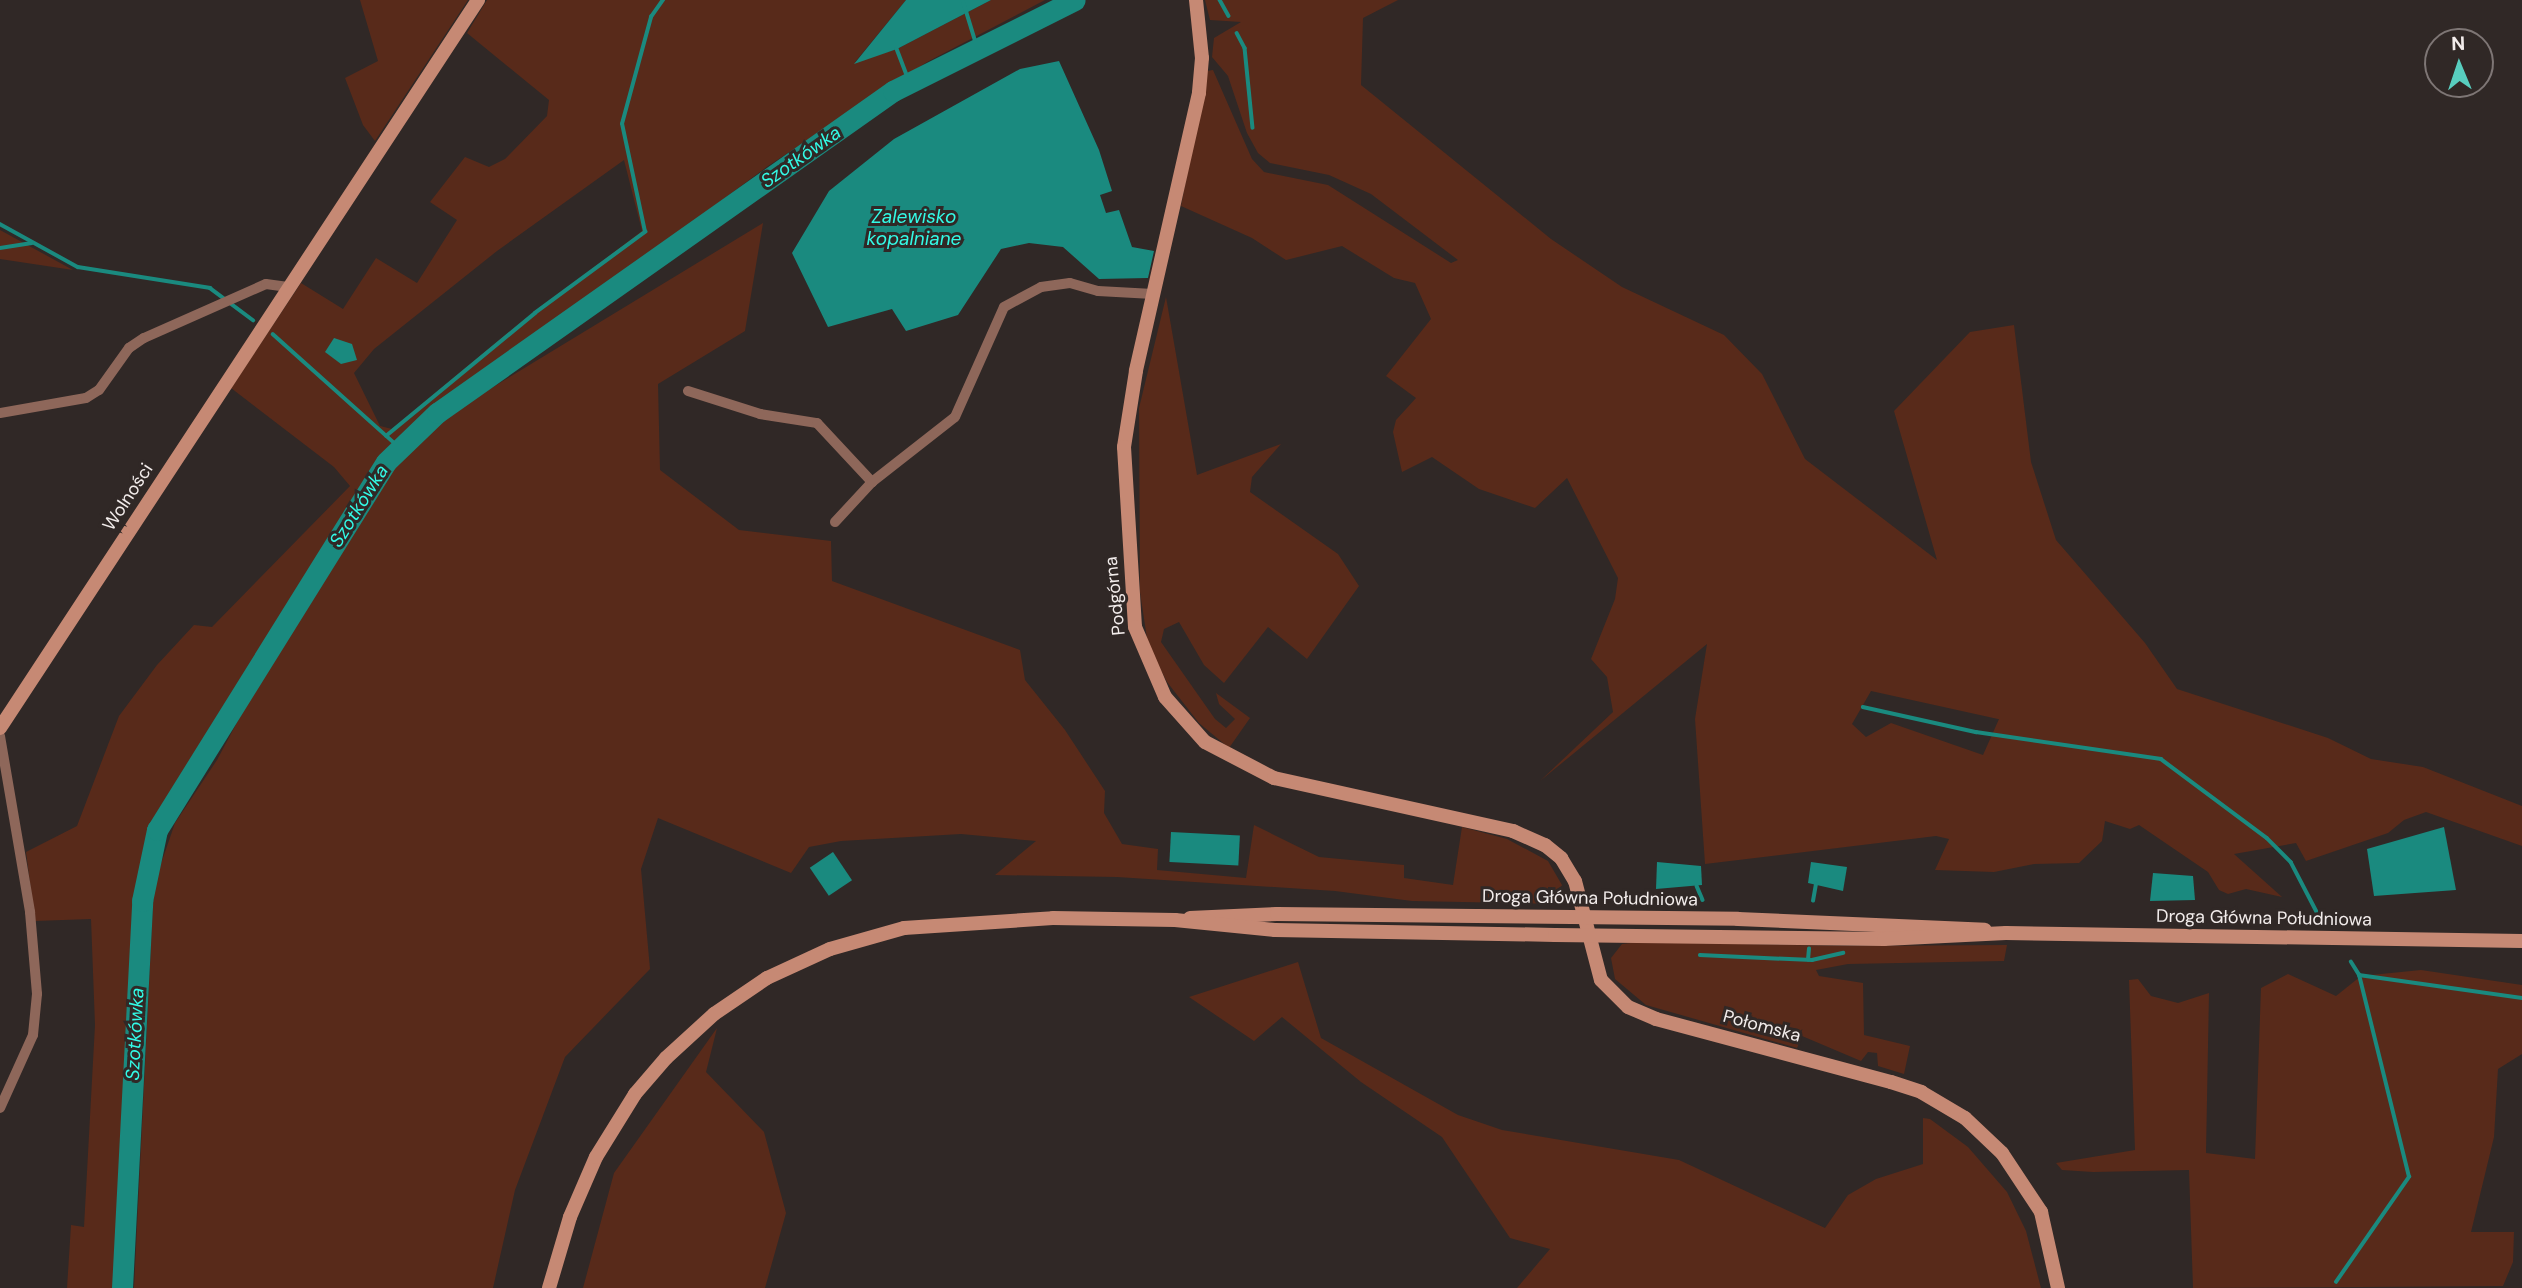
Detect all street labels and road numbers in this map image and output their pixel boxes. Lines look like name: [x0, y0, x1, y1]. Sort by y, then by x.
street label: Wolności: [98, 459, 158, 535]
street label: Podgórna: [1100, 556, 1130, 636]
street label: Droga Główna Południowa: [1482, 885, 1698, 911]
street label: Droga Główna Południowa: [2156, 905, 2372, 931]
street label: Połomska: [1721, 1005, 1803, 1047]

